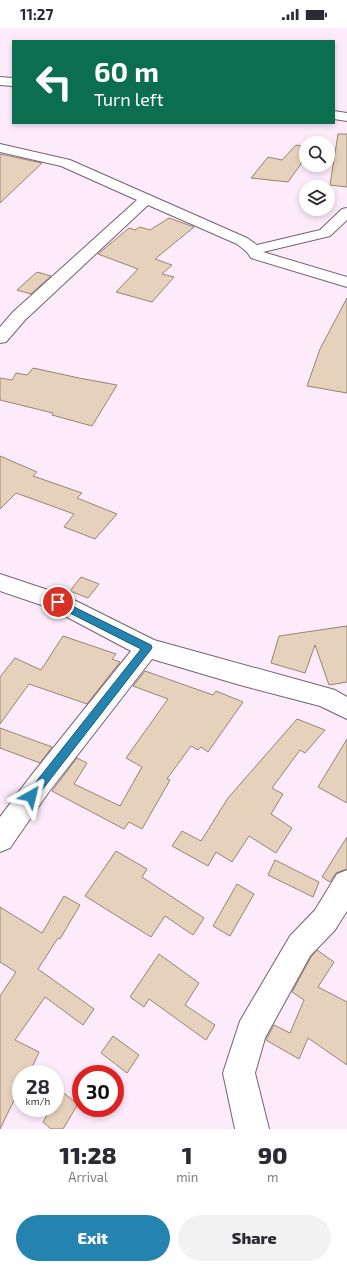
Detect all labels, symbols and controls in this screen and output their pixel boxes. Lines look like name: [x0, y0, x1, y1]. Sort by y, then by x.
text: 11:27: [20, 5, 53, 23]
text: 60 m: [94, 54, 159, 88]
icon: left: [28, 56, 80, 108]
text: Turn left: [94, 88, 164, 110]
map controls: [299, 136, 335, 216]
button: search: [299, 136, 335, 172]
button: layers: [299, 180, 335, 216]
pin: [41, 585, 75, 619]
icon: arrive: [47, 591, 69, 613]
position arrow: [10, 775, 52, 817]
speed limit sign: 30: [72, 1065, 124, 1117]
text: 28: [26, 1074, 50, 1098]
text: km/h: [26, 1095, 50, 1107]
text: 11:28: [59, 1140, 117, 1169]
text: 1: [182, 1140, 193, 1169]
text: 90: [258, 1140, 288, 1169]
text: Arrival: [68, 1169, 108, 1185]
text: min: [176, 1169, 198, 1185]
text: m: [267, 1169, 278, 1185]
button: Exit: [16, 1215, 170, 1261]
button: Share: [178, 1215, 331, 1261]

